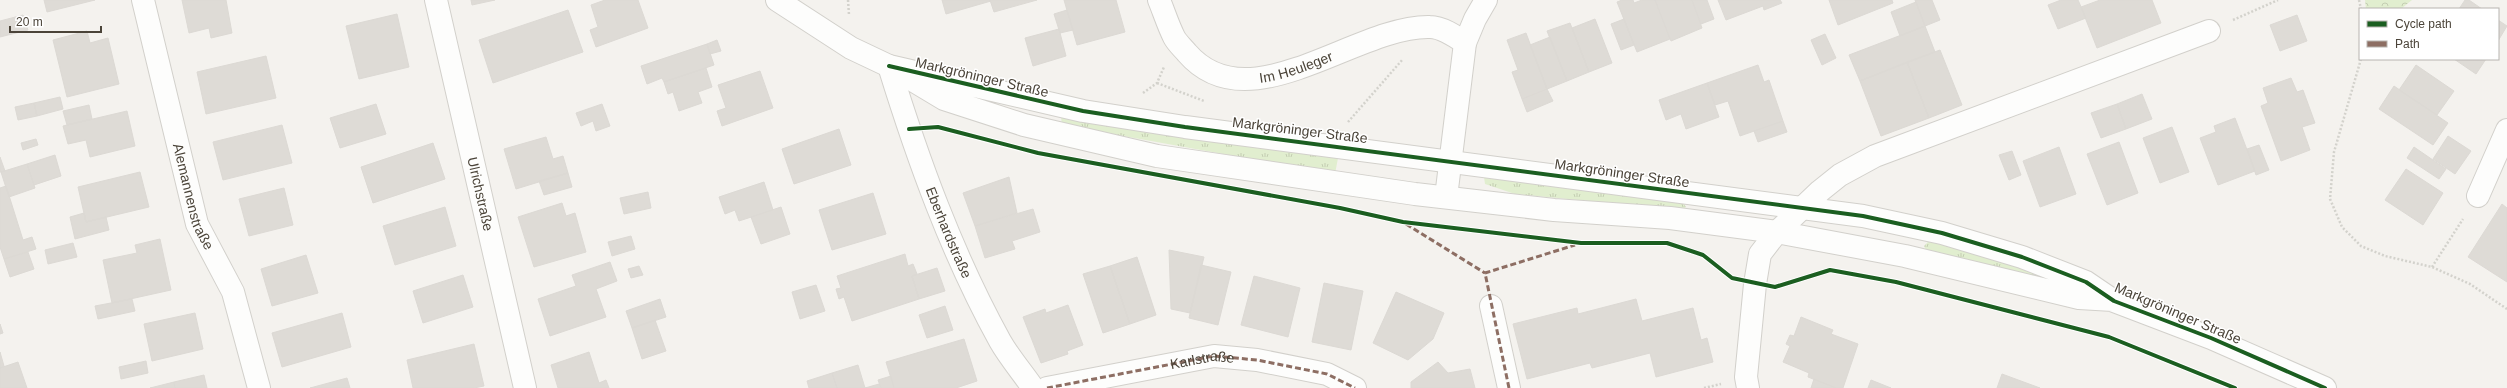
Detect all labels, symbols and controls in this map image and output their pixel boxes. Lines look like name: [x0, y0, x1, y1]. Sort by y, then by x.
scale bar: [10, 8, 101, 34]
legend: [2359, 8, 2499, 60]
text: 20 m: [16, 15, 43, 29]
text: Cycle path: [2395, 17, 2452, 31]
text: Path: [2395, 37, 2420, 51]
street label: Im Heuleger: [1258, 48, 1335, 86]
street label: Markgröninger Straße: [914, 54, 1050, 100]
street label: Markgröninger Straße: [1231, 114, 1369, 146]
street label: Alemannenstraße: [170, 142, 217, 253]
street label: Ulrichstraße: [464, 155, 497, 233]
street label: Markgröninger Straße: [1553, 156, 1691, 190]
street label: Eberhardstraße: [923, 185, 975, 281]
street label: Markgröninger Straße: [2112, 279, 2244, 347]
street label: Karlstraße: [1169, 348, 1235, 372]

